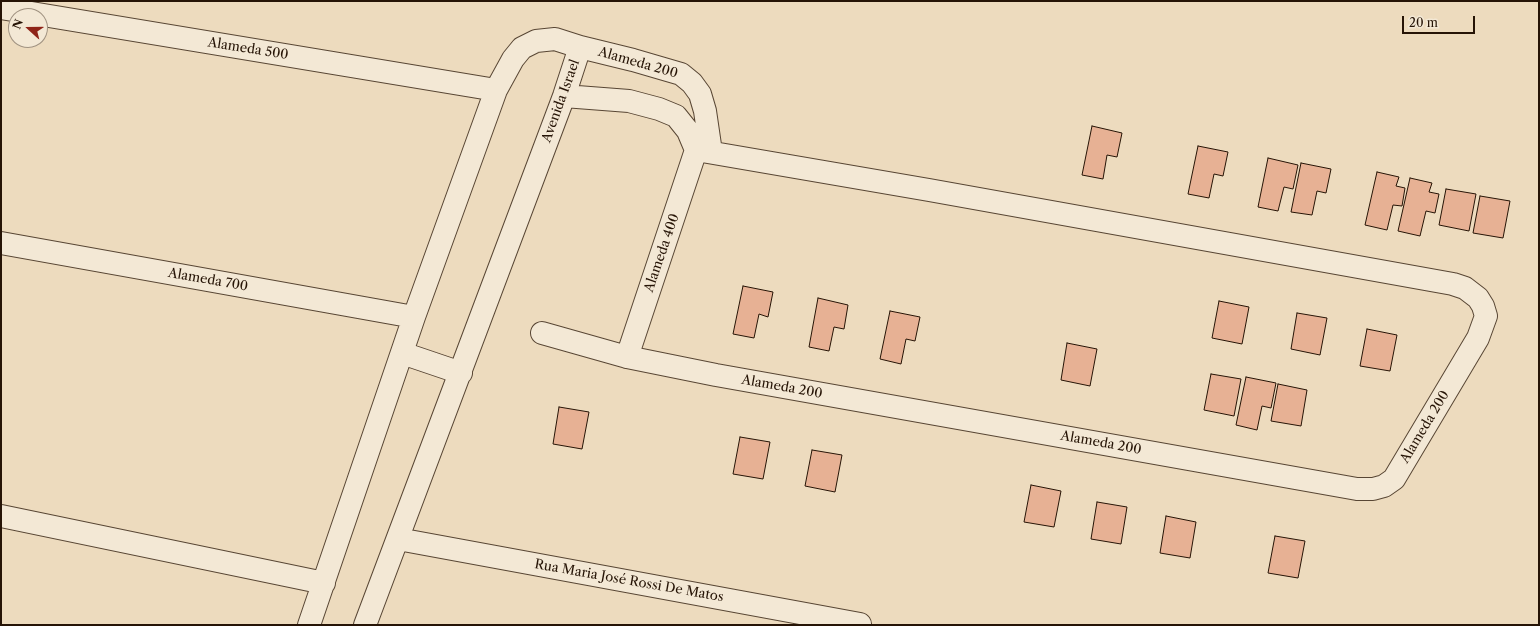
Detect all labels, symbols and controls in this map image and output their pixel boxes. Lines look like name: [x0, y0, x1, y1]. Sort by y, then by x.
north arrow: [8, 8, 48, 48]
scale bar: [1404, 8, 1477, 34]
text: 20 m: [1409, 15, 1438, 30]
text: N: [9, 17, 26, 31]
street label: Alameda 500: [207, 35, 289, 63]
street label: Alameda 200: [596, 44, 680, 82]
street label: Avenida Israel: [539, 57, 583, 145]
street label: Alameda 400: [641, 212, 683, 294]
street label: Alameda 700: [167, 265, 249, 295]
street label: Alameda 200: [740, 372, 824, 402]
street label: Alameda 200: [1397, 388, 1453, 466]
street label: Alameda 200: [1059, 428, 1143, 458]
street label: Rua Maria José Rossi De Matos: [533, 557, 725, 605]

